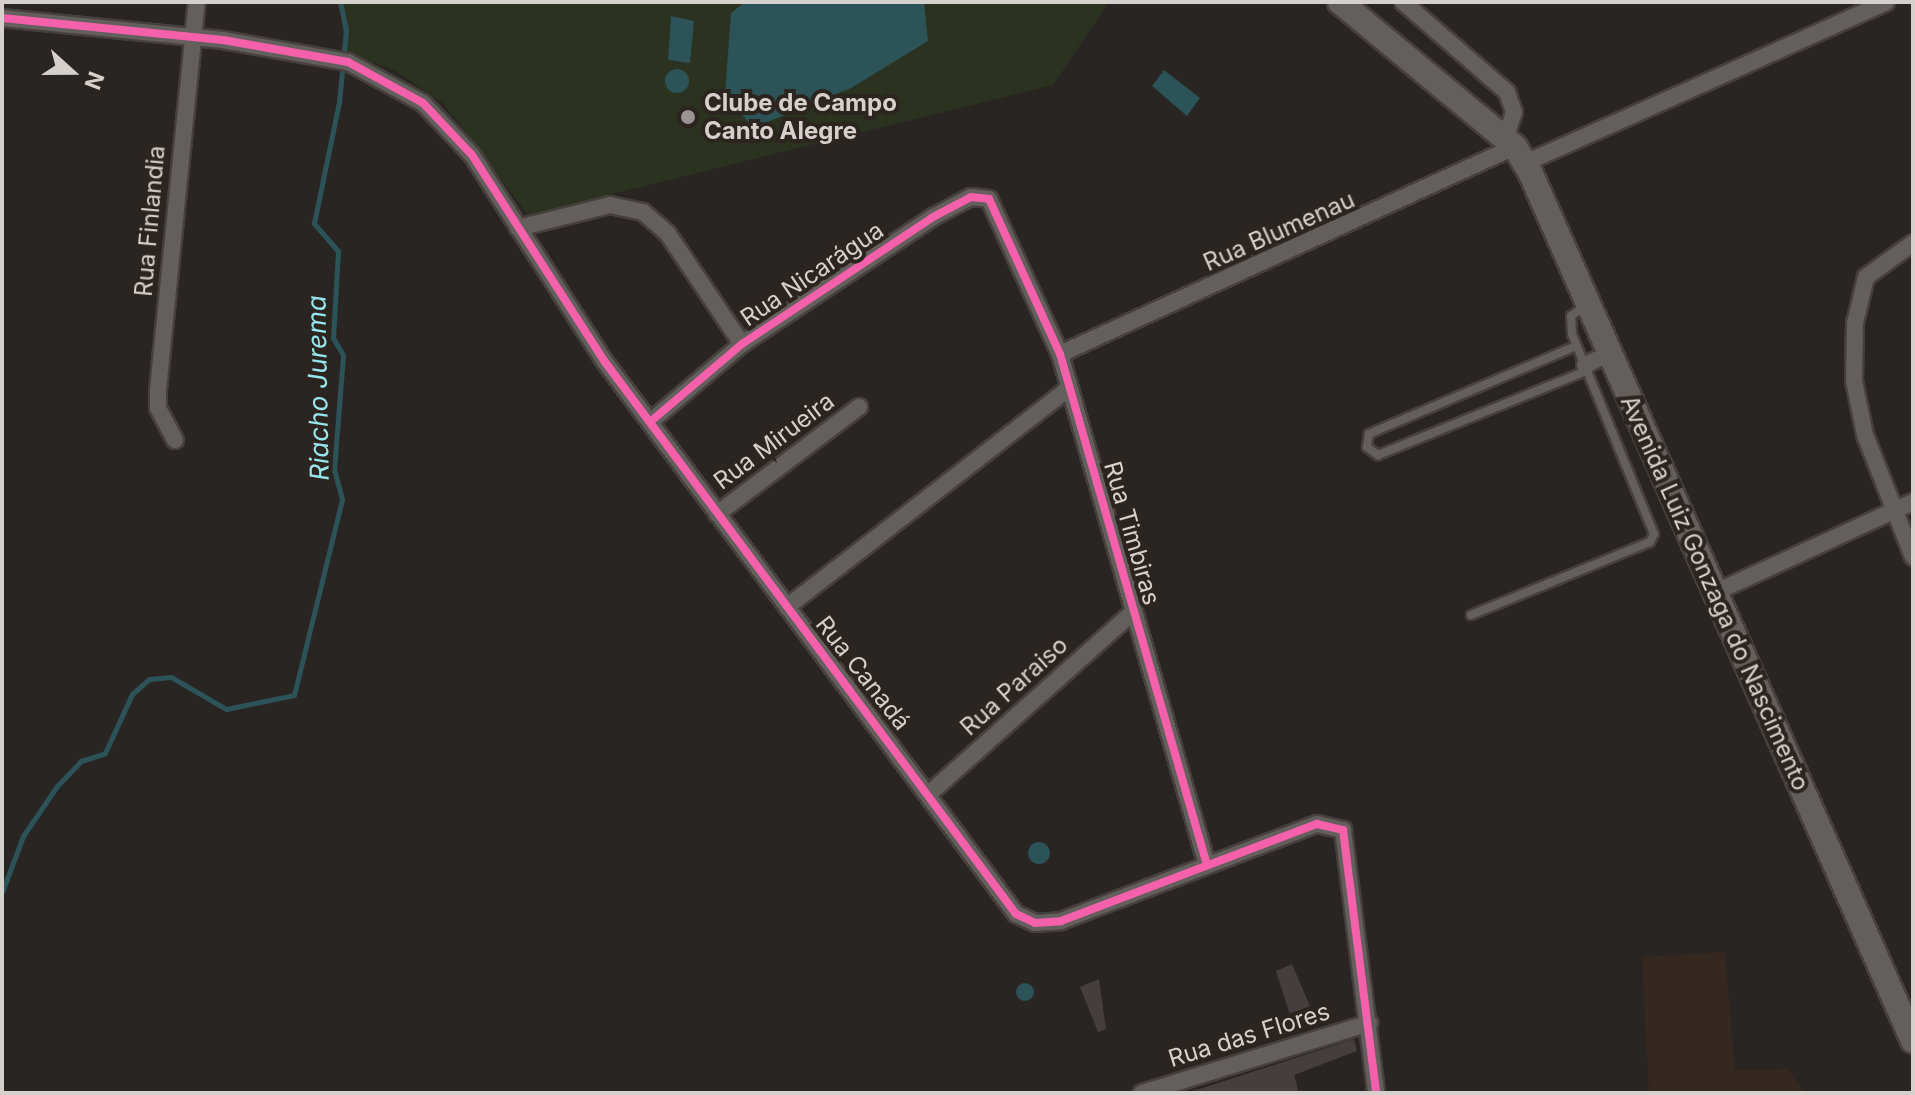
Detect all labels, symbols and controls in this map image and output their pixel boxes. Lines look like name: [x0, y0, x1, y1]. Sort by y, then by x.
north arrow: [32, 32, 112, 112]
text: N: [79, 68, 110, 93]
place label: Clube de Campo Canto Alegre: [704, 89, 897, 145]
marker: Clube de Campo Canto Alegre: [679, 108, 697, 126]
street label: Rua Finlandia: [129, 144, 171, 298]
street label: Rua Blumenau: [1199, 185, 1359, 277]
street label: Rua Nicarágua: [735, 216, 889, 332]
water label: Riacho Jurema: [301, 295, 335, 481]
street label: Rua Mirueira: [708, 387, 840, 495]
street label: Avenida Luiz Gonzaga do Nascimento: [1615, 391, 1815, 795]
street label: Rua Timbiras: [1098, 458, 1166, 608]
street label: Rua Canadá: [810, 610, 916, 736]
street label: Rua Paraiso: [955, 630, 1073, 742]
street label: Rua das Flores: [1165, 997, 1333, 1073]

